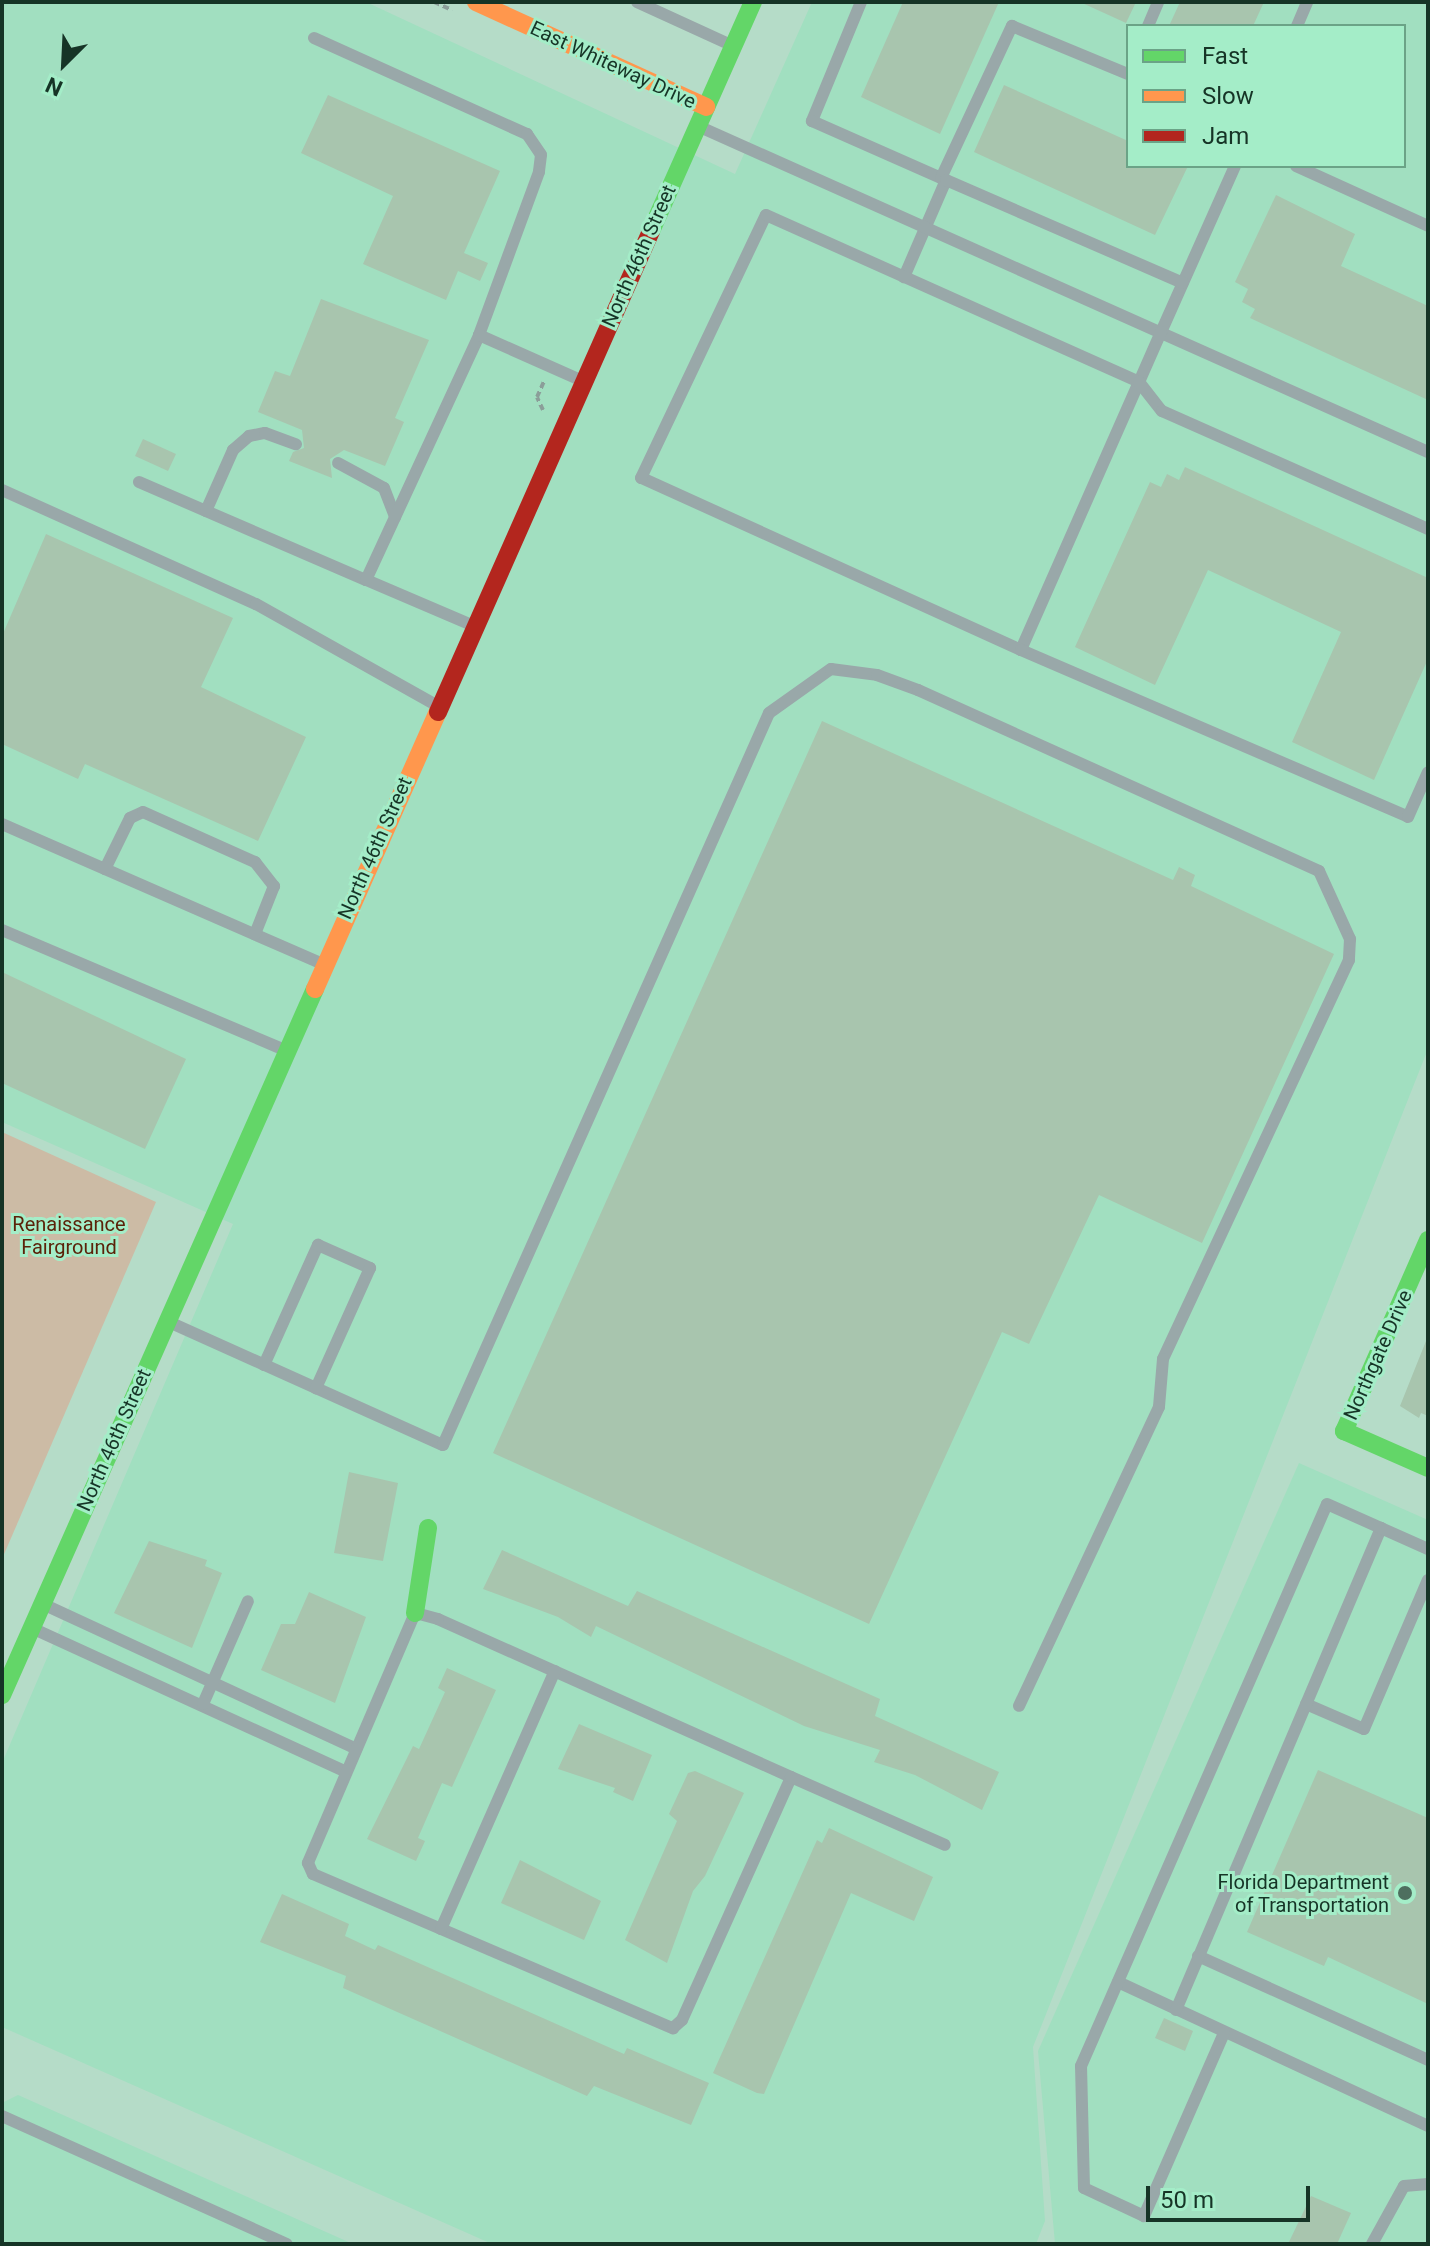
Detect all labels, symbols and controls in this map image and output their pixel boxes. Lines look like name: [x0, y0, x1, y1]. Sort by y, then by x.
street label: East Whiteway Drive: [526, 16, 700, 114]
north arrow: [24, 24, 104, 104]
legend: [1126, 24, 1406, 168]
text: Fast: [1202, 42, 1248, 70]
text: N: [42, 72, 66, 101]
text: Slow: [1202, 82, 1254, 110]
text: Jam: [1202, 122, 1249, 150]
street label: North 46th Street: [597, 181, 681, 331]
street label: North 46th Street: [333, 773, 417, 923]
park label: Renaissance Fairground: [12, 1212, 126, 1259]
street label: Northgate Drive: [1339, 1286, 1417, 1424]
street label: North 46th Street: [72, 1365, 156, 1515]
place label: Florida Department of Transportation: [1218, 1870, 1389, 1917]
marker: Florida Department of Transportation: [1396, 1884, 1414, 1902]
scale bar: [1150, 2170, 1314, 2220]
text: 50 m: [1160, 2186, 1214, 2214]

